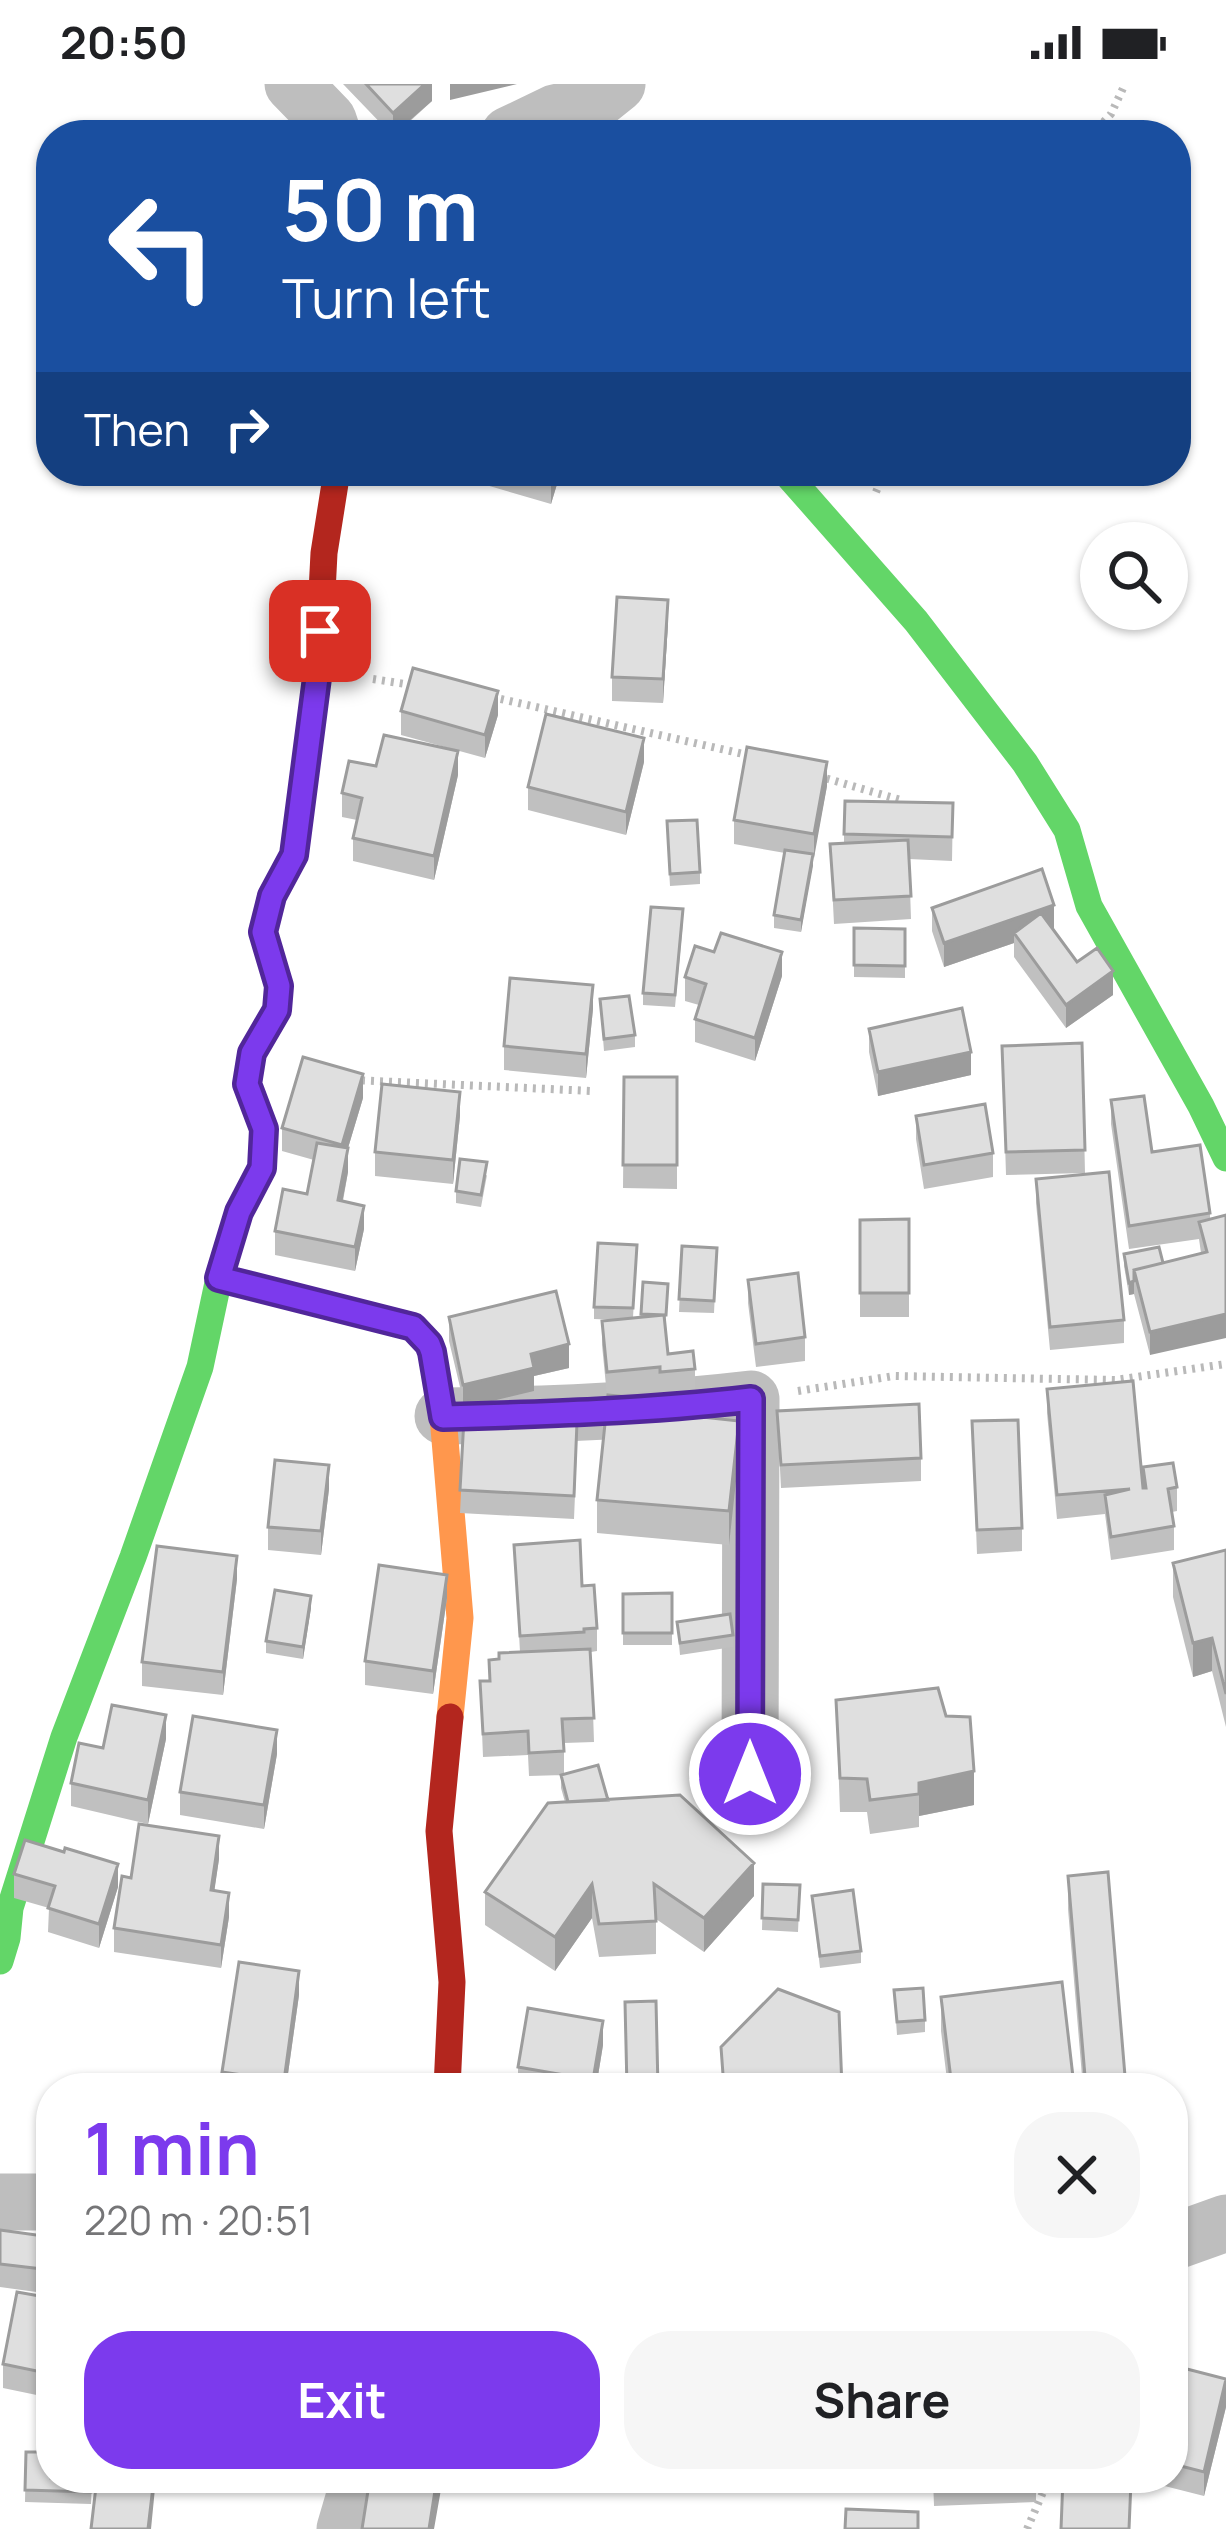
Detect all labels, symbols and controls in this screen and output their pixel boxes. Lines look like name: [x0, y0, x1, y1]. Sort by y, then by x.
text: 20:50: [60, 11, 188, 73]
text: 50 m: [282, 151, 479, 266]
icon: left: [84, 168, 240, 324]
text: Turn left: [282, 260, 491, 334]
icon: right: [214, 396, 280, 462]
text: Then: [84, 398, 190, 460]
map controls: [1080, 522, 1188, 630]
button: search: [1080, 522, 1188, 630]
pin: [269, 580, 371, 682]
icon: arrive: [287, 598, 353, 664]
position arrow: [687, 1711, 813, 1837]
text: 1 min: [84, 2098, 260, 2197]
button: close: [1014, 2112, 1140, 2238]
text: 220 m · 20:51: [84, 2193, 313, 2247]
button: Exit: [84, 2331, 600, 2469]
button: Share: [624, 2331, 1140, 2469]

